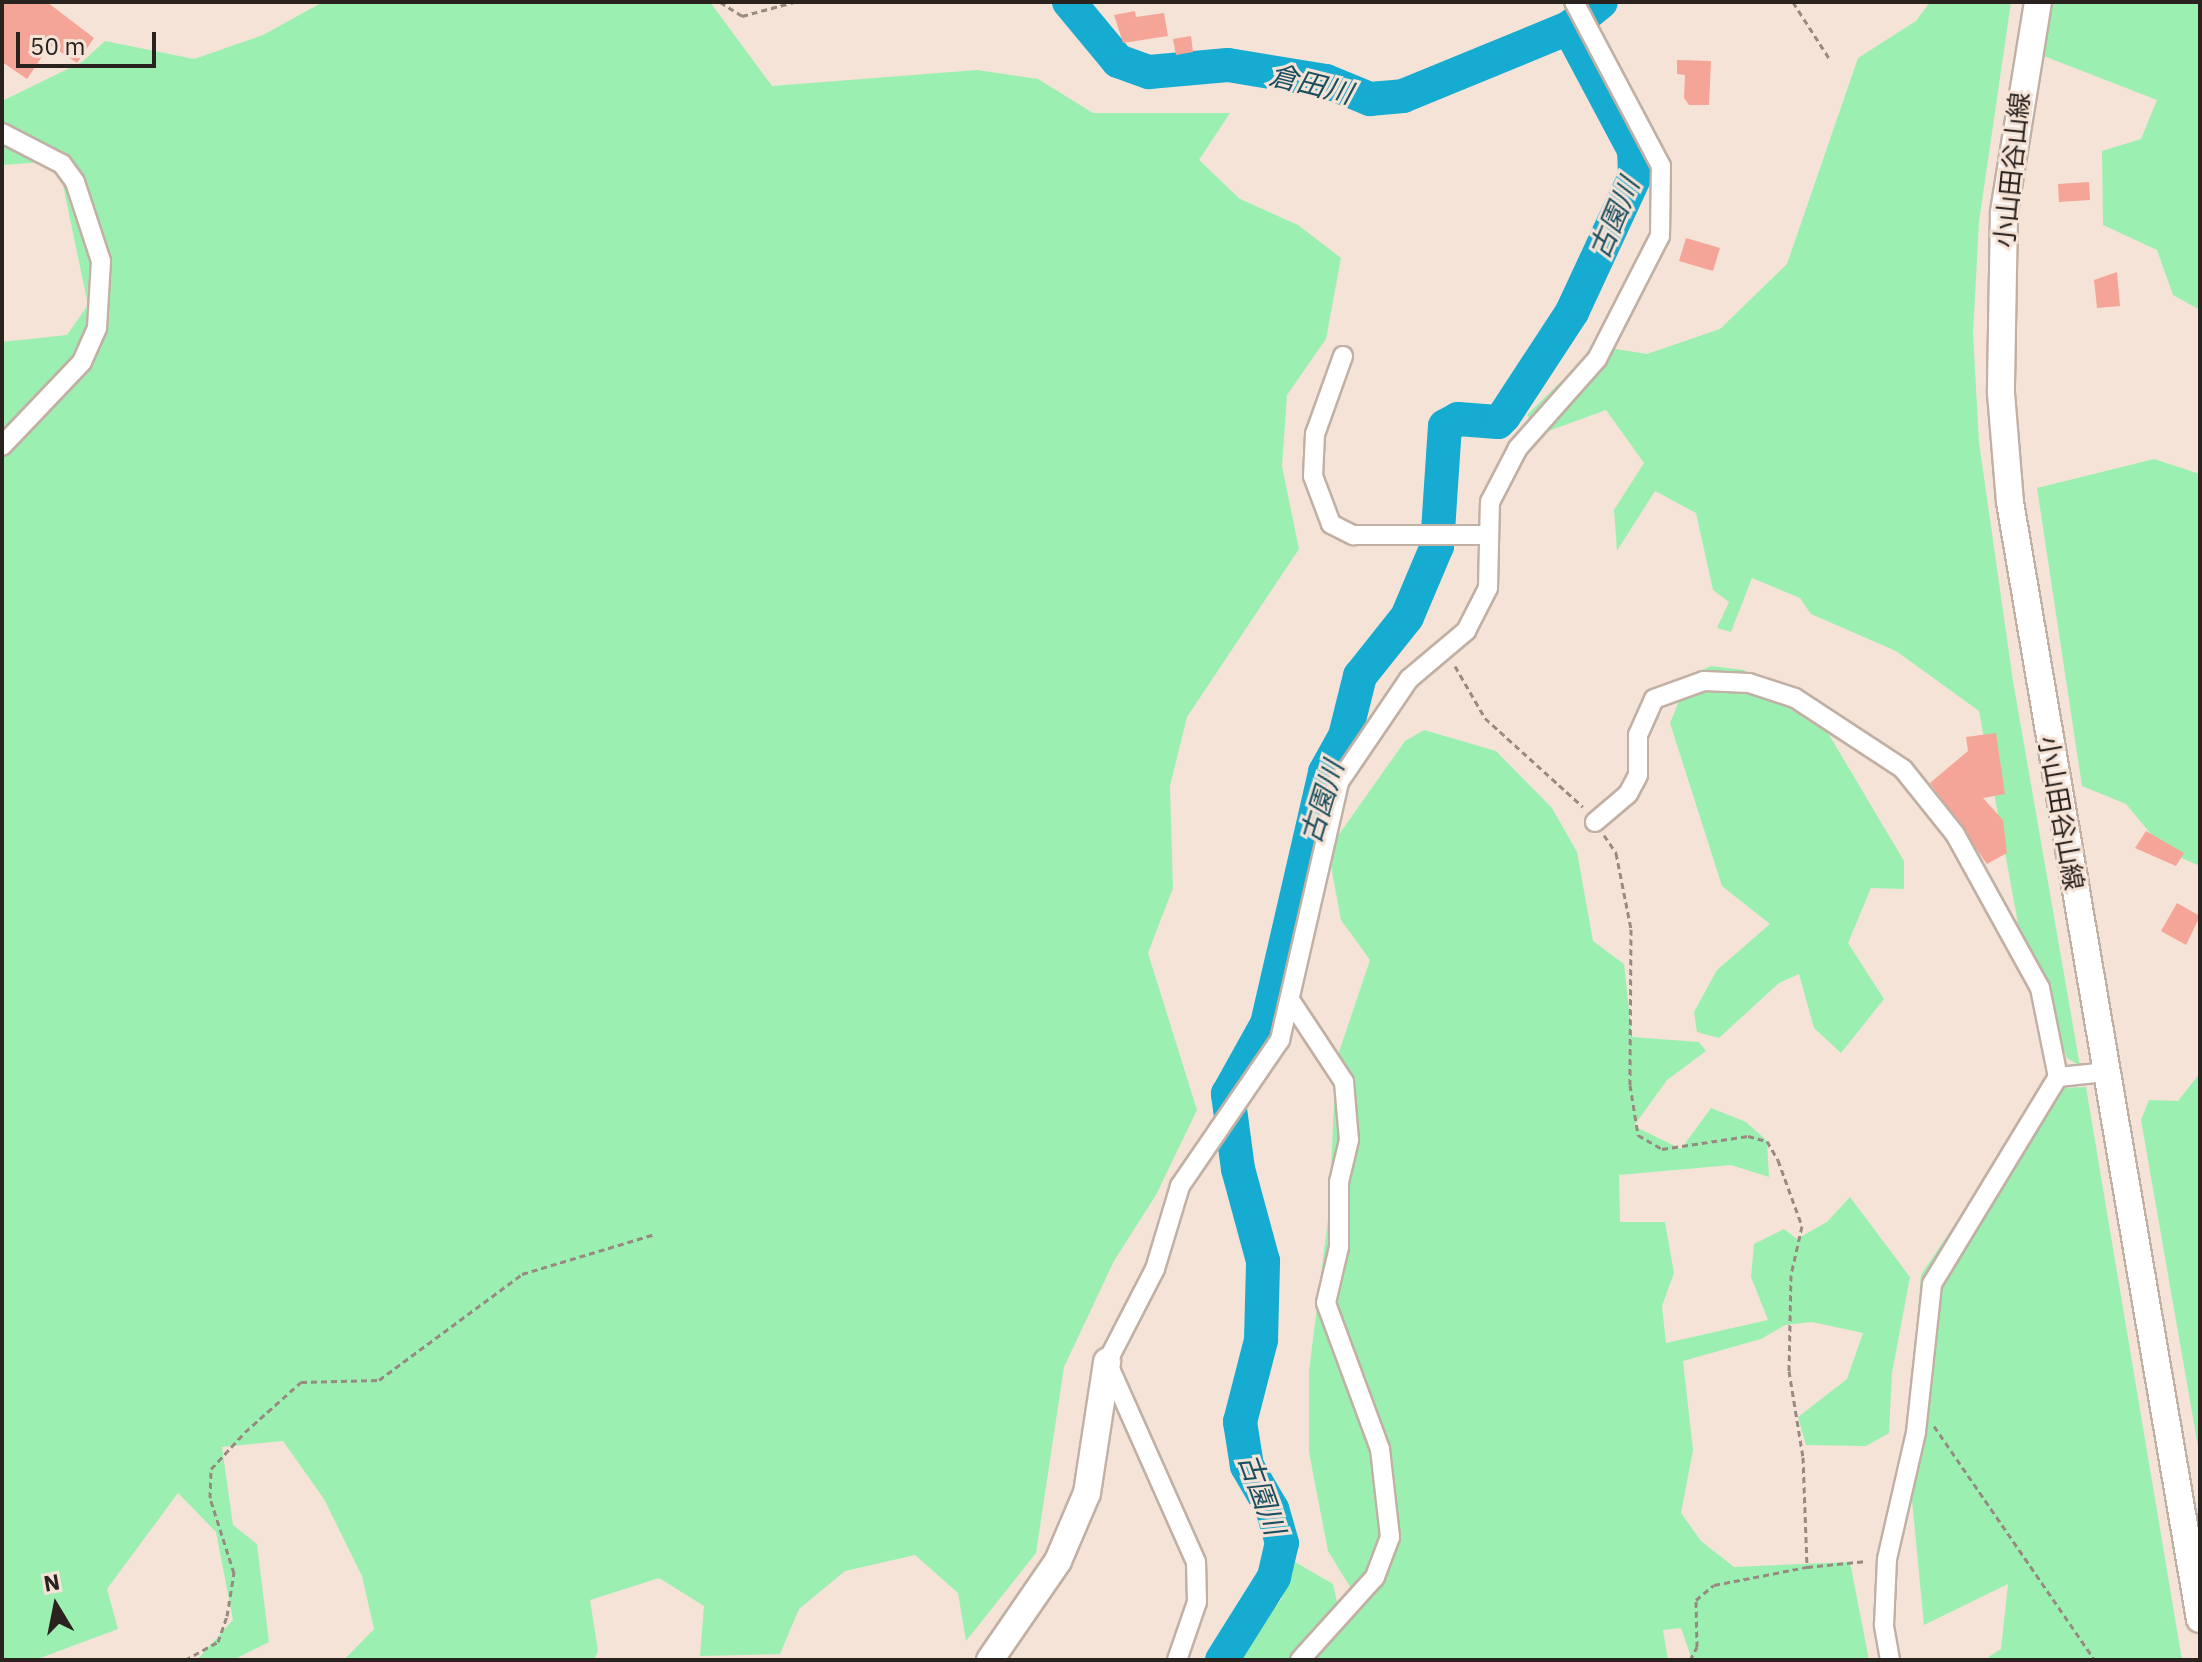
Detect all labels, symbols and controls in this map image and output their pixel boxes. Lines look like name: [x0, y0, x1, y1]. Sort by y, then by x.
scale bar: [20, 16, 160, 66]
text: 50 m: [30, 30, 85, 62]
water label: 倉田川: [1266, 58, 1356, 110]
street label: 小山田谷山線: [1988, 91, 2036, 249]
water label: 古園川: [1582, 173, 1646, 263]
street label: 小山田谷山線: [2032, 733, 2090, 893]
water label: 古園川: [1294, 757, 1350, 847]
water label: 古園川: [1232, 1449, 1292, 1539]
north arrow: [16, 1566, 96, 1646]
text: N: [41, 1566, 62, 1598]

